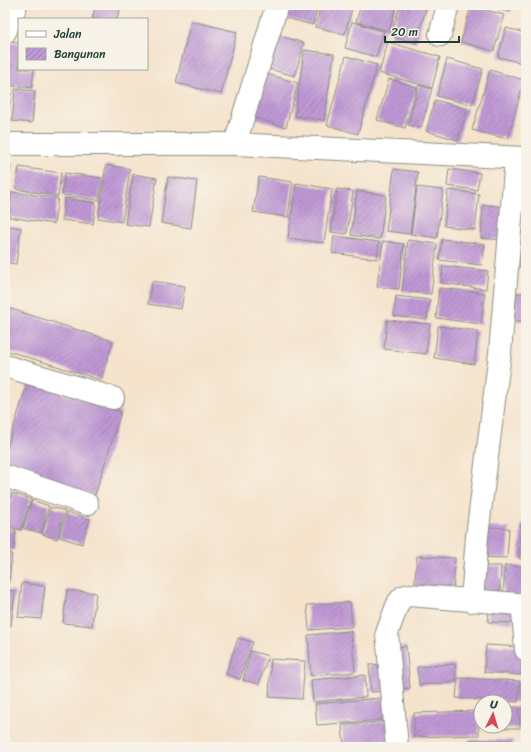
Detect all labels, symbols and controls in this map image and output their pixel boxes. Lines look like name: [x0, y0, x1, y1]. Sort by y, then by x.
legend: [18, 18, 148, 70]
scale bar: [385, 18, 459, 44]
text: 20 m: [391, 21, 418, 43]
text: Jalan: [53, 23, 82, 45]
text: Bangunan: [54, 43, 106, 65]
north arrow: [473, 694, 513, 734]
text: U: [489, 695, 499, 714]

